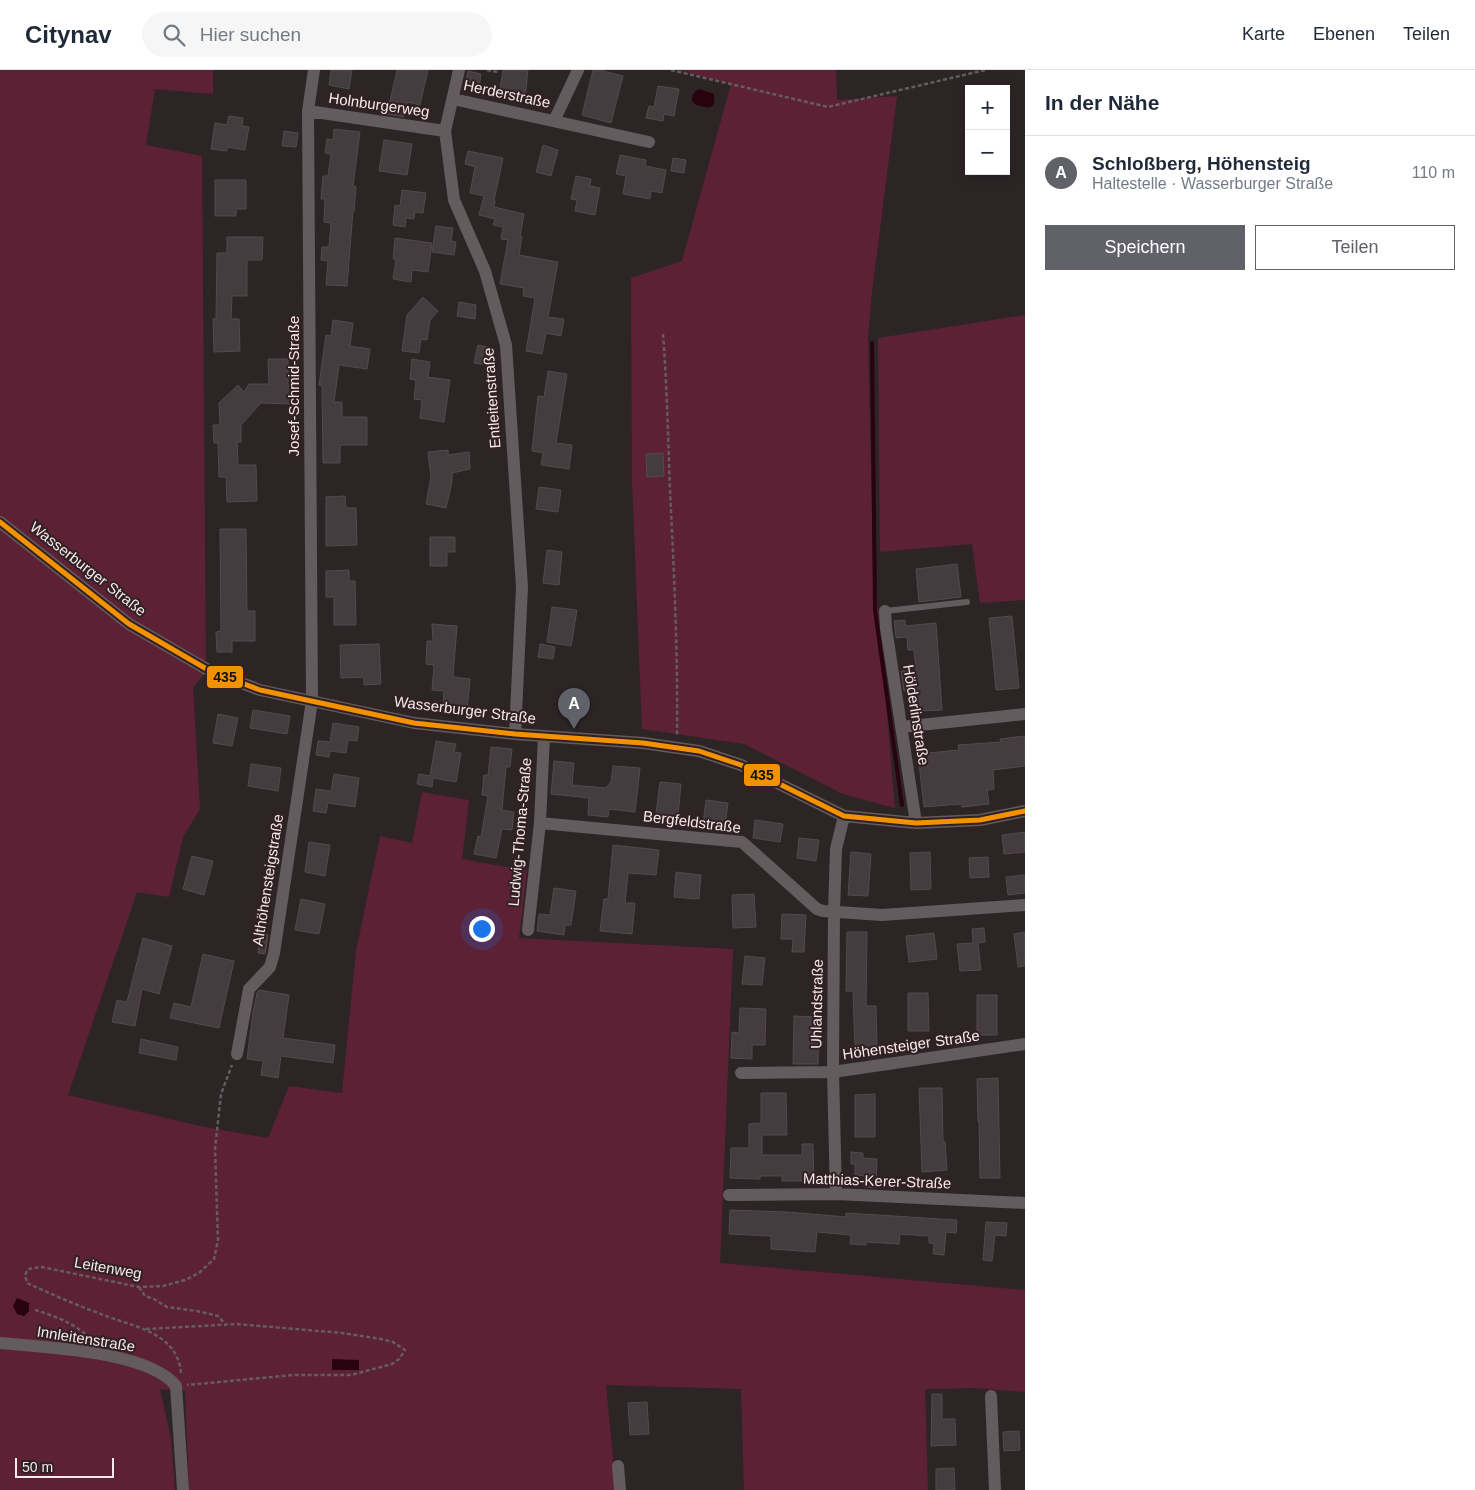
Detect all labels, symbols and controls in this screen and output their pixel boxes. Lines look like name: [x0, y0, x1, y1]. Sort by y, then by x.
search box: [142, 12, 492, 57]
text: Citynav: [25, 21, 112, 48]
icon: search: [160, 21, 188, 49]
text: Hier suchen: [200, 24, 301, 45]
text: Karte: [1242, 24, 1285, 44]
text: Ebenen: [1313, 24, 1375, 44]
text: Teilen: [1403, 24, 1450, 44]
street label: Herderstraße: [462, 76, 552, 111]
map controls: [965, 85, 1010, 175]
button: +: [965, 85, 1010, 130]
street label: Holnburgerweg: [328, 89, 431, 120]
text: In der Nähe: [1045, 91, 1159, 114]
button: −: [965, 130, 1010, 175]
text: Schloßberg, Höhensteig: [1092, 153, 1311, 174]
text: A: [1055, 164, 1067, 181]
text: 110 m: [1412, 164, 1455, 181]
text: Haltestelle · Wasserburger Straße: [1092, 175, 1333, 192]
button: Speichern: [1045, 225, 1245, 270]
button: Teilen: [1255, 225, 1455, 270]
street label: Josef-Schmid-Straße: [285, 316, 302, 456]
street label: Entleitenstraße: [480, 347, 503, 449]
street label: Wasserburger Straße: [27, 518, 150, 619]
street label: Hölderlinstraße: [900, 663, 933, 766]
line badge: 435: [206, 665, 244, 689]
text: 435: [213, 669, 237, 685]
pin: A: [558, 688, 590, 729]
street label: Wasserburger Straße: [393, 692, 537, 727]
street label: Ludwig-Thoma-Straße: [505, 757, 534, 907]
line badge: 435: [743, 763, 781, 787]
text: 435: [750, 767, 774, 783]
street label: Bergfeldstraße: [642, 807, 742, 836]
street label: Althöhensteigstraße: [249, 813, 286, 947]
your location: [469, 916, 495, 942]
street label: Uhlandstraße: [807, 959, 826, 1049]
street label: Höhensteiger Straße: [841, 1026, 981, 1063]
street label: Matthias-Kerer-Straße: [803, 1169, 951, 1192]
street label: Leitenweg: [73, 1253, 143, 1282]
street label: Innleitenstraße: [36, 1322, 136, 1355]
scale bar: [15, 1455, 114, 1478]
text: 50 m: [22, 1459, 53, 1475]

